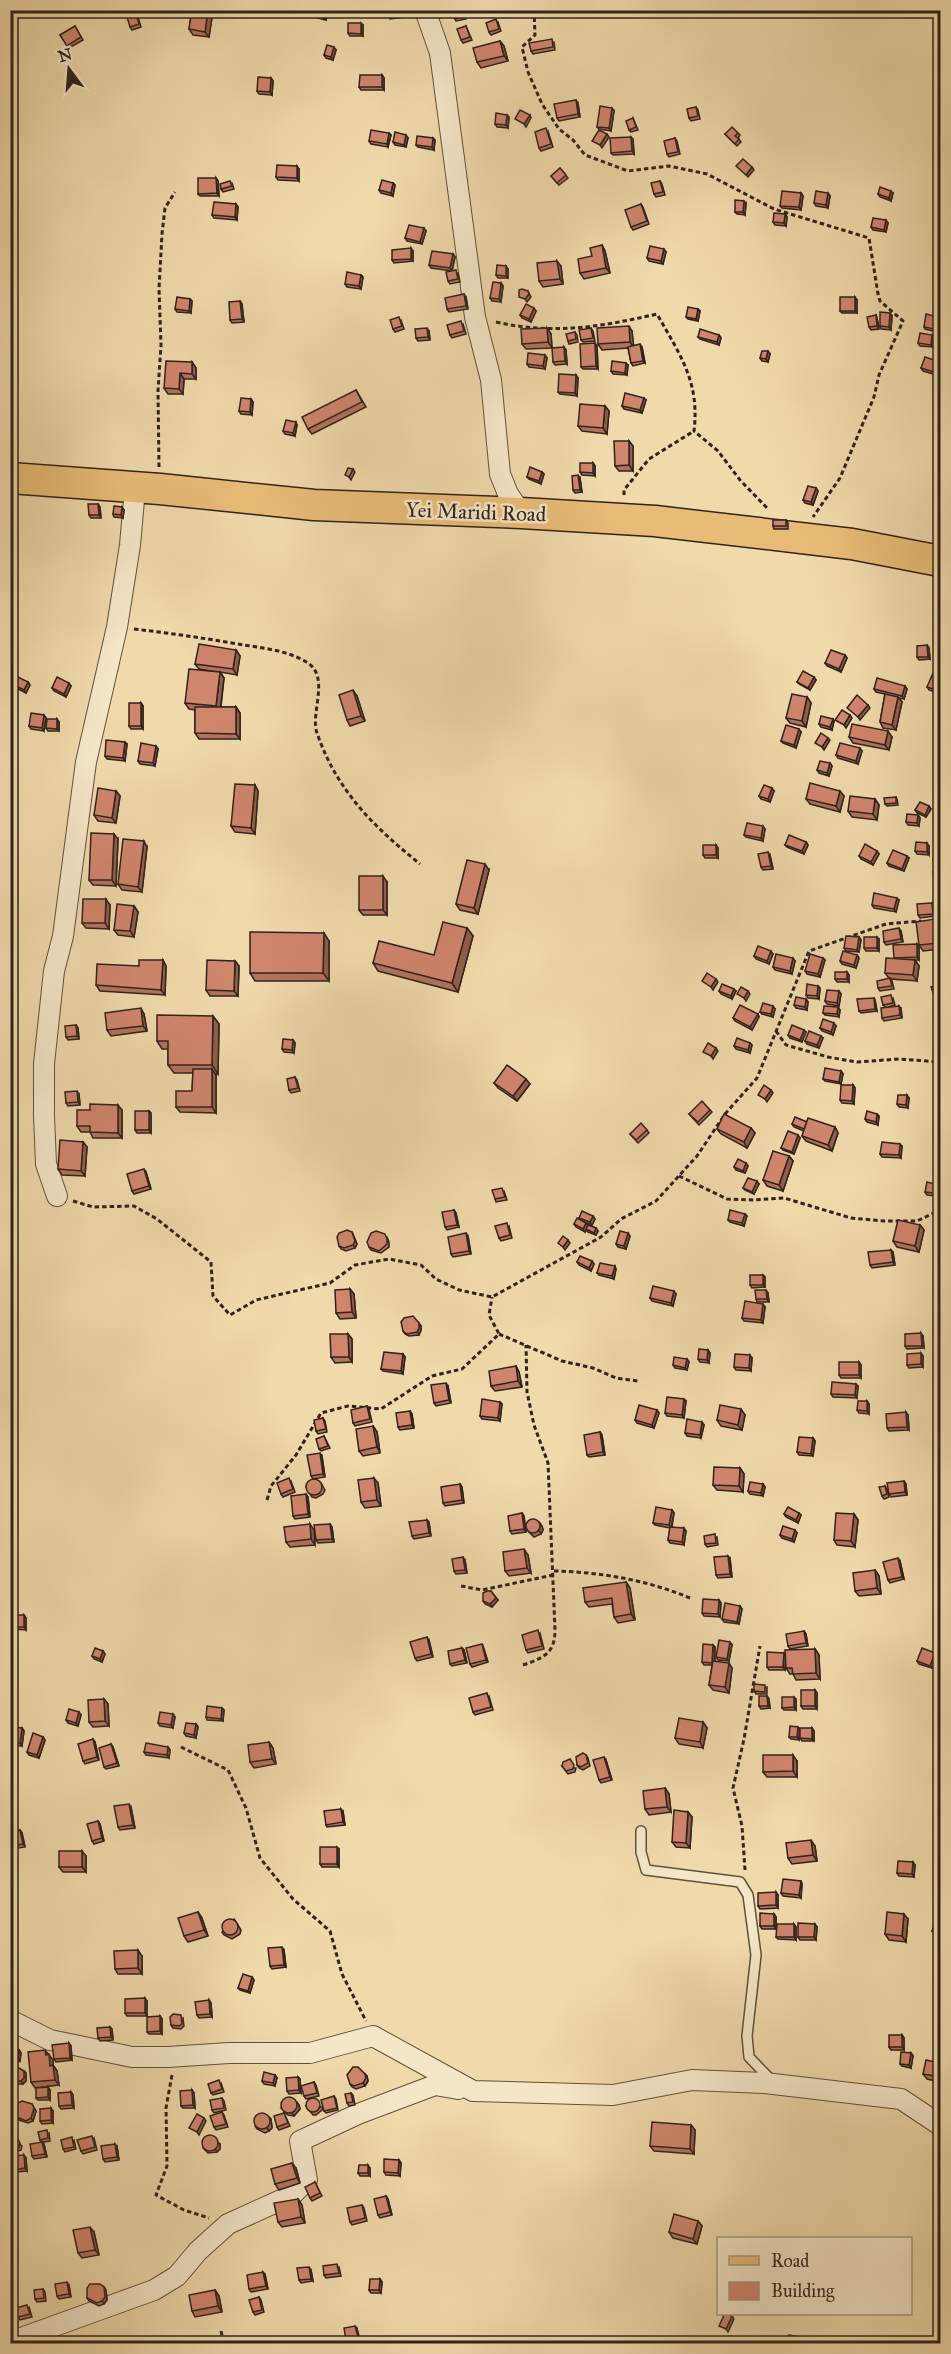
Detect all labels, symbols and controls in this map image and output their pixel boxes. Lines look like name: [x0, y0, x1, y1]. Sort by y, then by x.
north arrow: [39, 39, 99, 99]
text: N: [56, 44, 75, 66]
street label: Yei Maridi Road: [405, 497, 547, 527]
legend: [717, 2237, 912, 2315]
text: Road: [771, 2250, 809, 2272]
text: Building: [771, 2280, 835, 2303]

